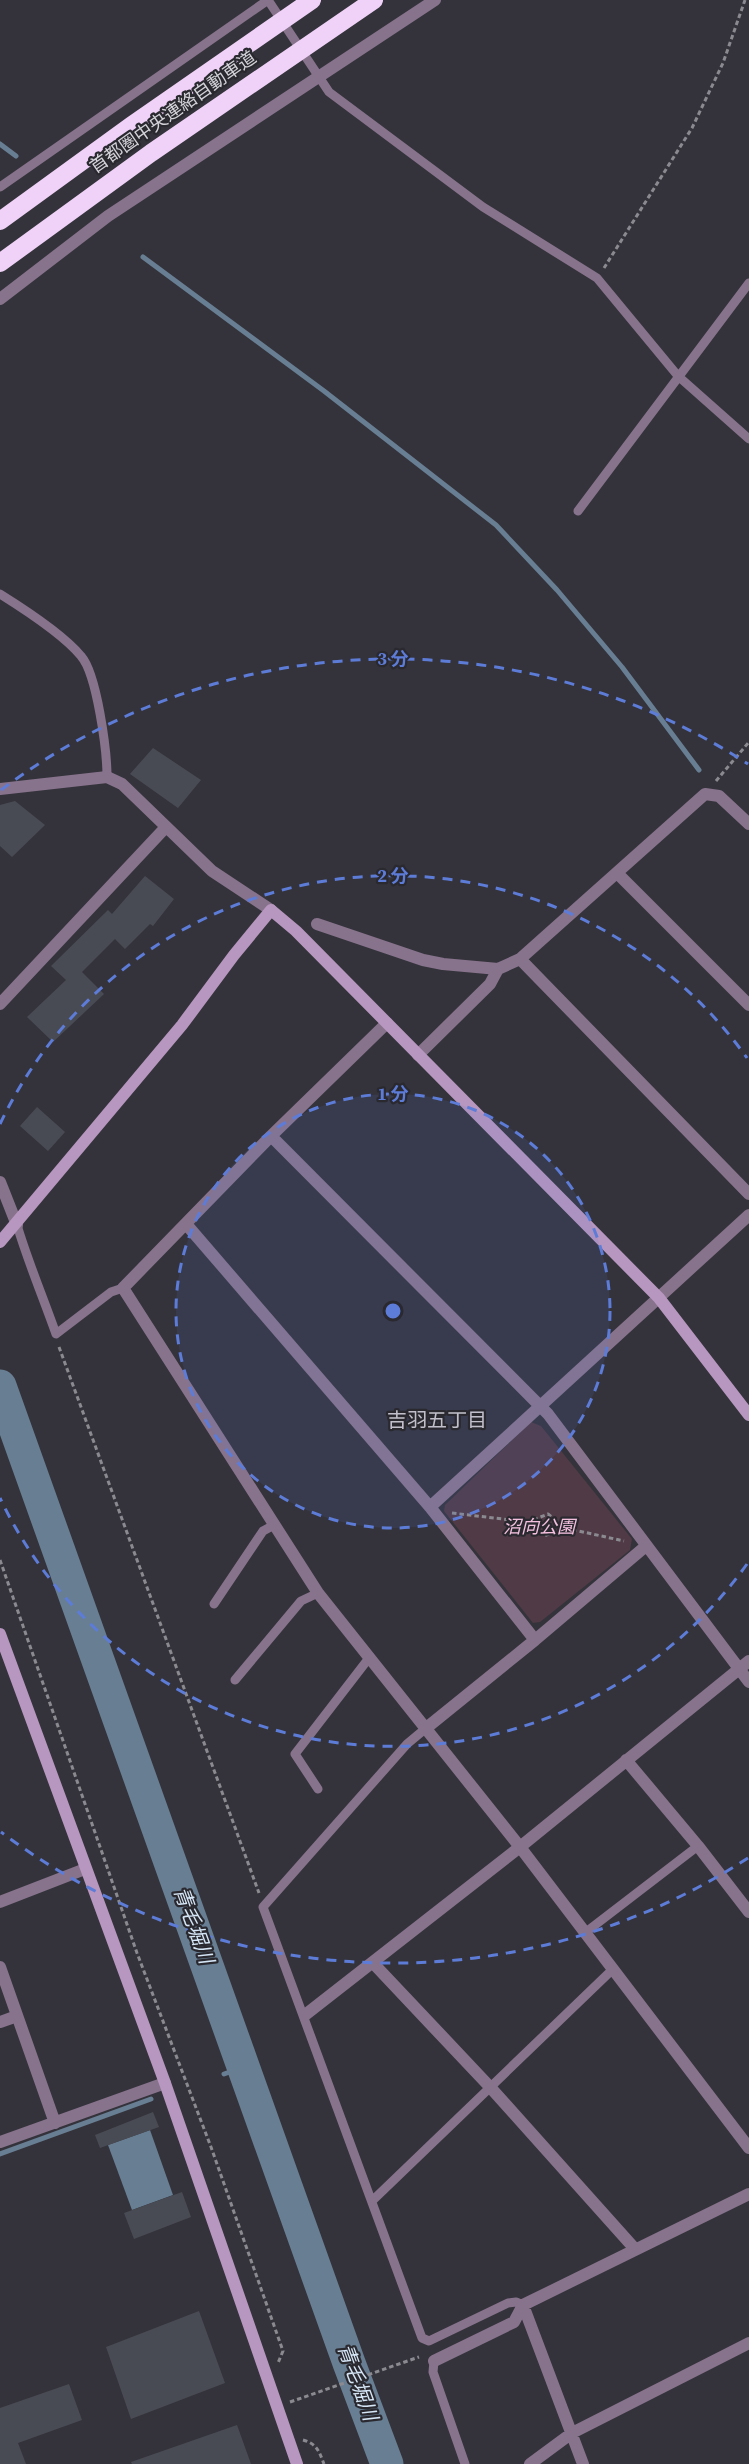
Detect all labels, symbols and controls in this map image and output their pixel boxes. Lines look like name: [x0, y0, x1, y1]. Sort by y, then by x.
street label: 首都圏中央連絡自動車道: [84, 45, 261, 179]
text: 3 分: [377, 646, 409, 671]
text: 2 分: [377, 863, 409, 888]
text: 1 分: [377, 1081, 409, 1106]
centre of rings: [383, 1301, 403, 1321]
district label: 吉羽五丁目: [387, 1406, 487, 1434]
park label: 沼向公園: [503, 1514, 578, 1539]
water label: 青毛堀川: [167, 1883, 222, 1969]
water label: 青毛堀川: [331, 2340, 386, 2426]

